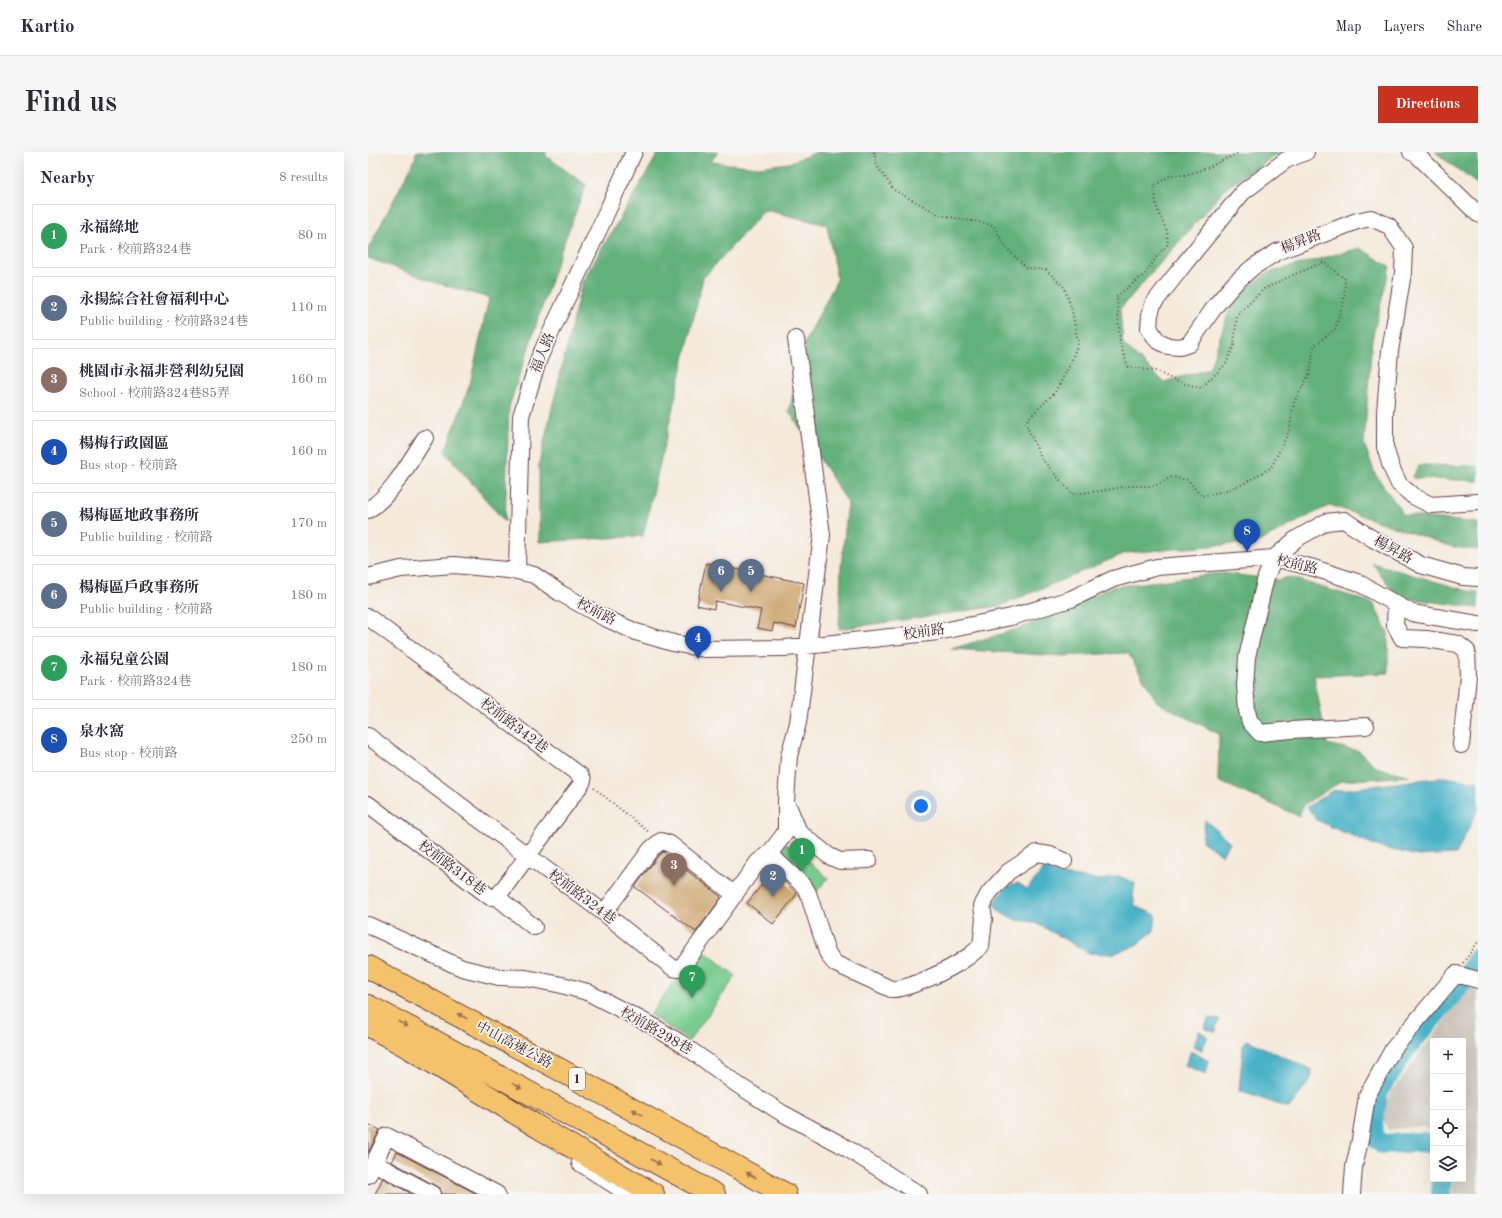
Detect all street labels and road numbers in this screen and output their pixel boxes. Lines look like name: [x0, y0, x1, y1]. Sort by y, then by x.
street label: 楊昇路: [1279, 227, 1323, 256]
street label: 福人路: [528, 331, 557, 375]
street label: 楊昇路: [1371, 533, 1415, 566]
street label: 校前路: [1275, 552, 1319, 577]
street label: 校前路: [574, 595, 618, 628]
street label: 校前路: [902, 621, 946, 642]
street label: 校前路342巷: [478, 695, 551, 756]
street label: 校前路318巷: [416, 837, 489, 898]
street label: 校前路324巷: [546, 866, 619, 927]
street label: 校前路298巷: [618, 1004, 695, 1057]
street label: 中山高速公路: [474, 1018, 555, 1071]
road number: 1: [569, 1068, 585, 1090]

